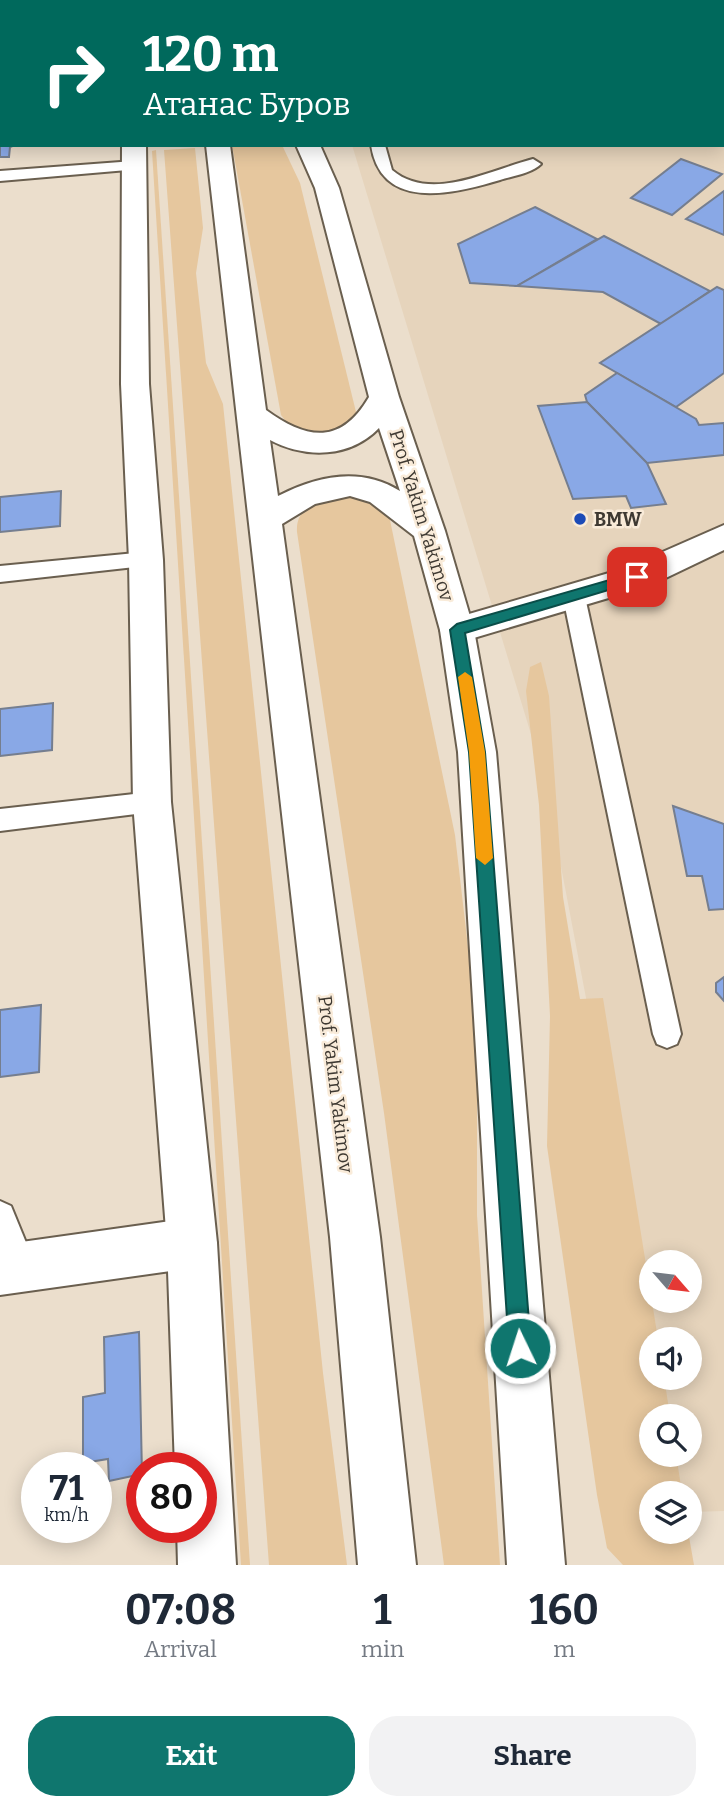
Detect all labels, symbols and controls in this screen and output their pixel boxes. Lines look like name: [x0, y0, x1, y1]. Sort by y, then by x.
text: 120 m: [143, 25, 278, 84]
icon: right: [28, 28, 119, 119]
text: Атанас Буров: [143, 85, 350, 123]
street label: Prof. Yakim Yakimov: [384, 426, 459, 605]
place label: BMW: [594, 508, 642, 531]
marker: BMW: [572, 511, 588, 527]
pin: [607, 547, 667, 607]
icon: arrive: [618, 558, 656, 596]
street label: Prof. Yakim Yakimov: [313, 994, 358, 1175]
north arrow: [639, 1250, 702, 1312]
map controls: [639, 1250, 702, 1544]
position arrow: [483, 1311, 557, 1385]
button: sound: [639, 1327, 702, 1390]
button: search: [639, 1404, 702, 1467]
speed limit sign: 80: [126, 1452, 217, 1543]
text: 71: [49, 1467, 84, 1509]
button: layers: [639, 1481, 702, 1544]
text: km/h: [44, 1504, 89, 1526]
text: 07:08: [125, 1585, 236, 1635]
text: 1: [374, 1585, 392, 1635]
text: 160: [529, 1585, 599, 1635]
text: Arrival: [144, 1635, 217, 1663]
text: min: [361, 1635, 404, 1663]
text: m: [553, 1635, 575, 1663]
button: Exit: [28, 1716, 355, 1796]
button: Share: [369, 1716, 696, 1796]

